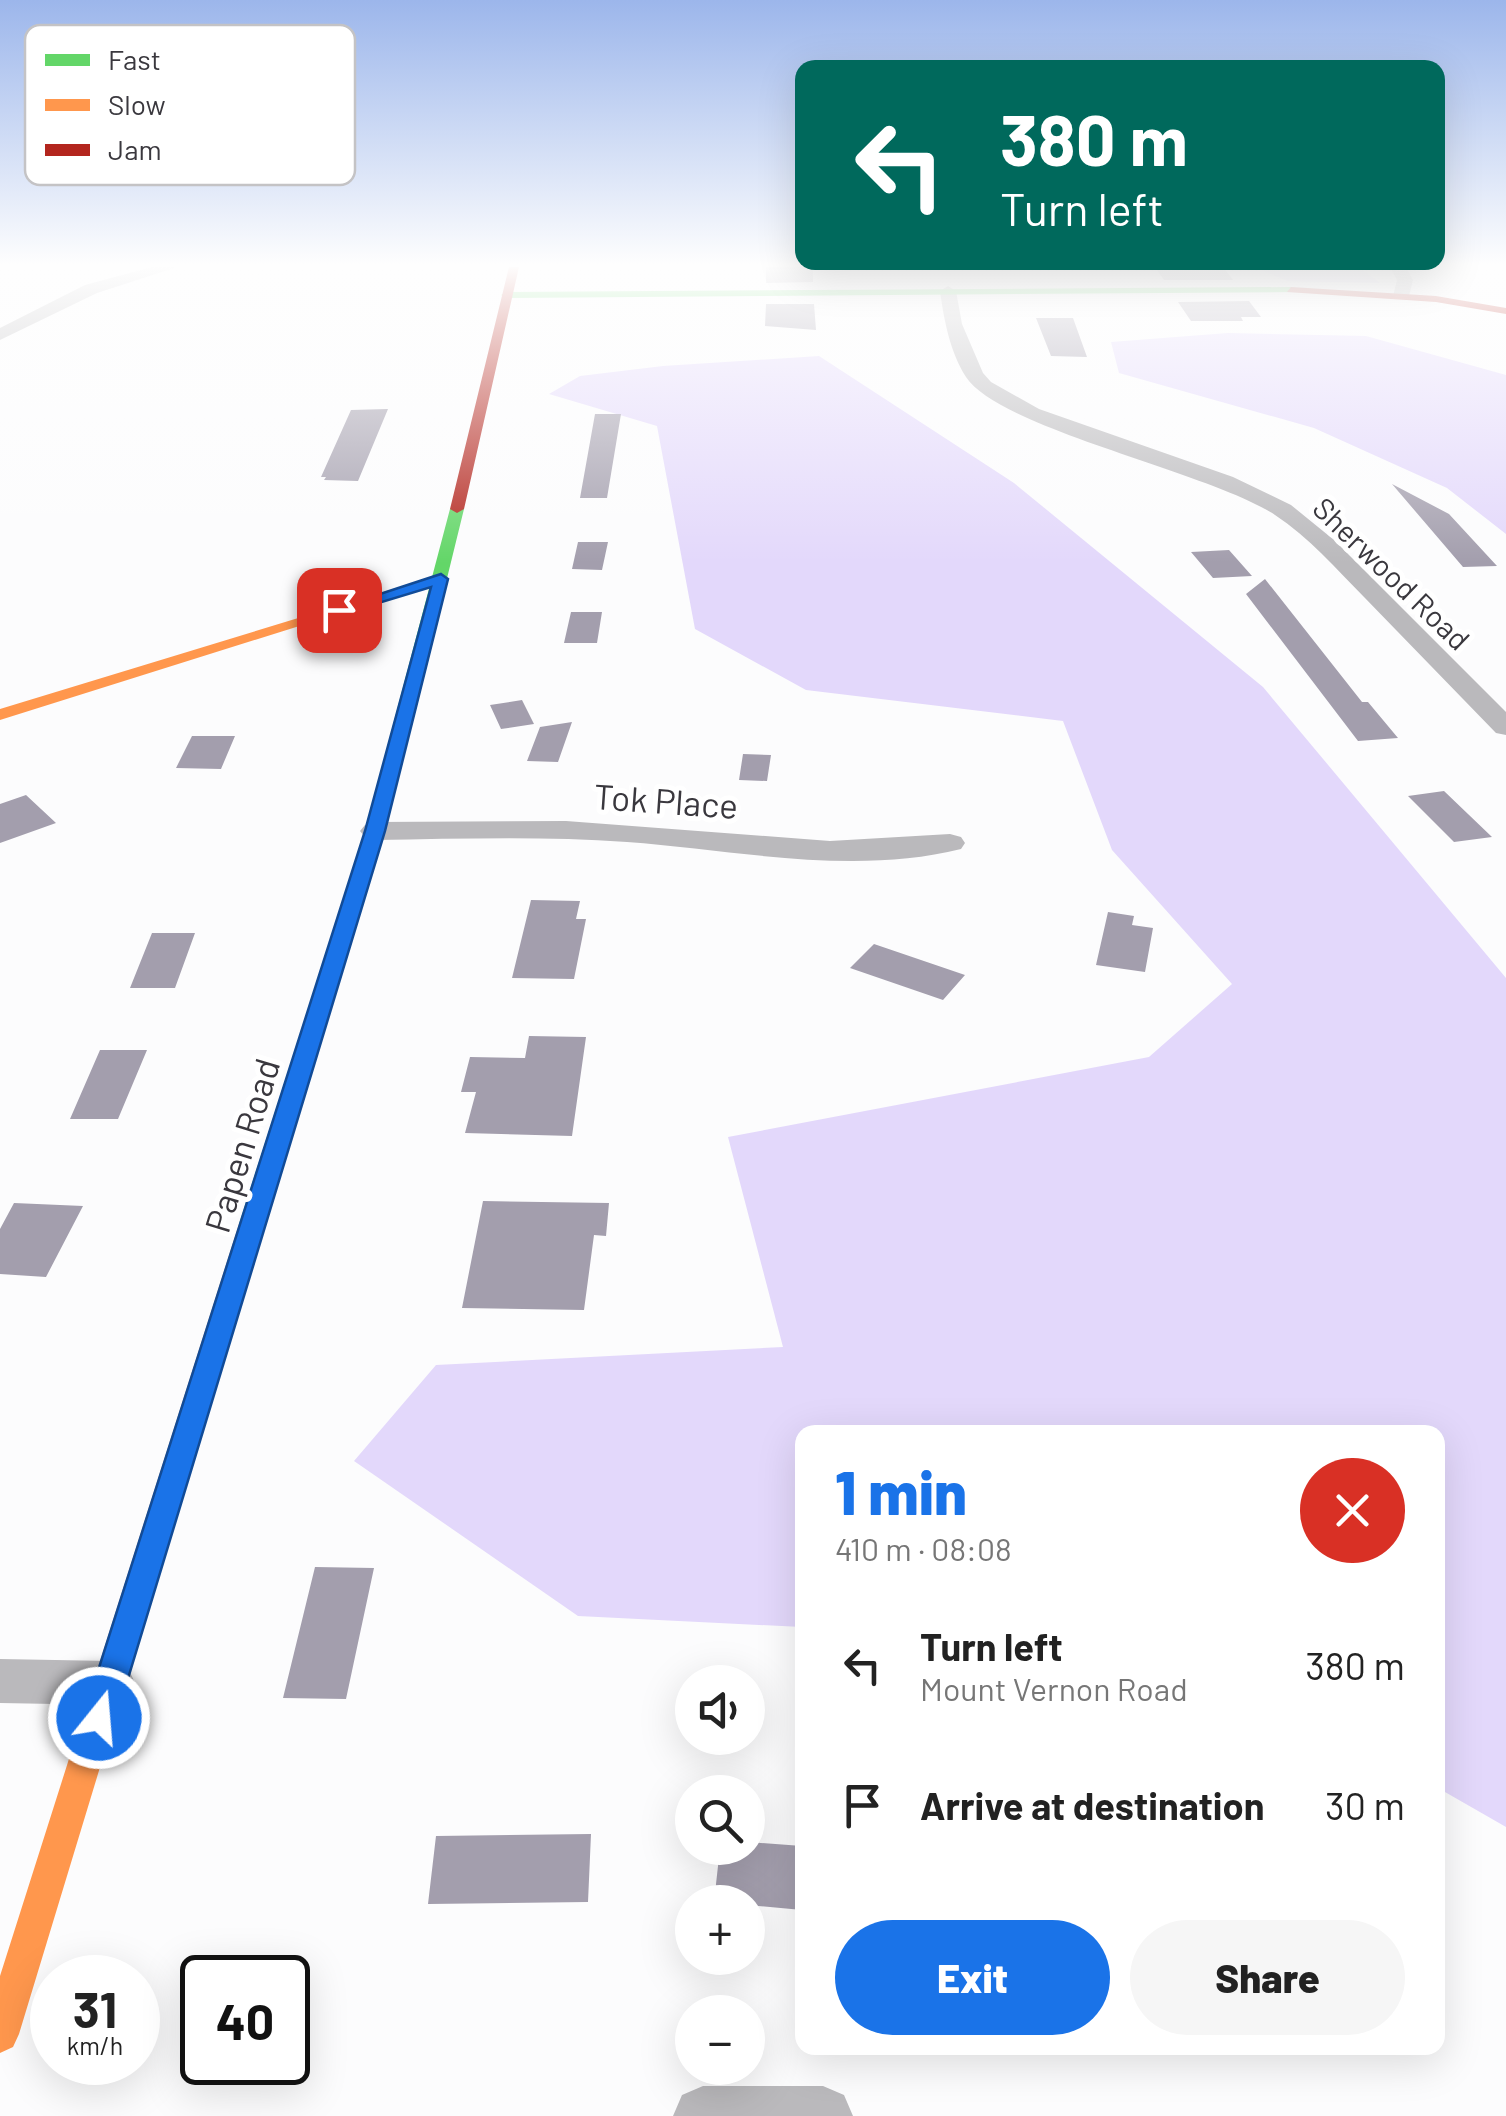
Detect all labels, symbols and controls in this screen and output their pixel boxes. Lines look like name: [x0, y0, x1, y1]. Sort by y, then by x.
legend: [25, 25, 355, 185]
text: Fast: [108, 42, 161, 76]
text: Slow: [108, 87, 166, 121]
text: 380 m: [1000, 96, 1188, 180]
icon: left: [835, 100, 965, 230]
text: Jam: [108, 132, 162, 166]
text: Turn left: [1000, 181, 1164, 235]
street label: Sherwood Road: [1306, 489, 1478, 657]
pin: [297, 568, 382, 653]
icon: arrive: [312, 583, 367, 638]
street label: Tok Place: [592, 774, 740, 826]
street label: Papen Road: [195, 1053, 287, 1237]
text: 1 min: [835, 1455, 967, 1527]
button: close: [1300, 1458, 1405, 1563]
text: 410 m · 08:08: [835, 1529, 1012, 1567]
text: Turn left: [920, 1623, 1063, 1669]
icon: left: [835, 1638, 890, 1693]
text: 380 m: [1305, 1642, 1405, 1688]
map controls: [675, 1665, 765, 2085]
button: sound: [675, 1665, 765, 1755]
position arrow: [47, 1666, 151, 1770]
text: Mount Vernon Road: [920, 1669, 1188, 1707]
button: search: [675, 1775, 765, 1865]
icon: arrive: [835, 1778, 890, 1833]
text: Arrive at destination: [920, 1782, 1265, 1828]
text: 30 m: [1325, 1782, 1405, 1828]
button: +: [675, 1885, 765, 1975]
button: Exit: [835, 1920, 1110, 2035]
button: Share: [1130, 1920, 1405, 2035]
speed limit sign: 40: [180, 1955, 310, 2085]
text: 31: [73, 1978, 117, 2038]
button: −: [675, 1995, 765, 2085]
text: km/h: [67, 2030, 123, 2060]

